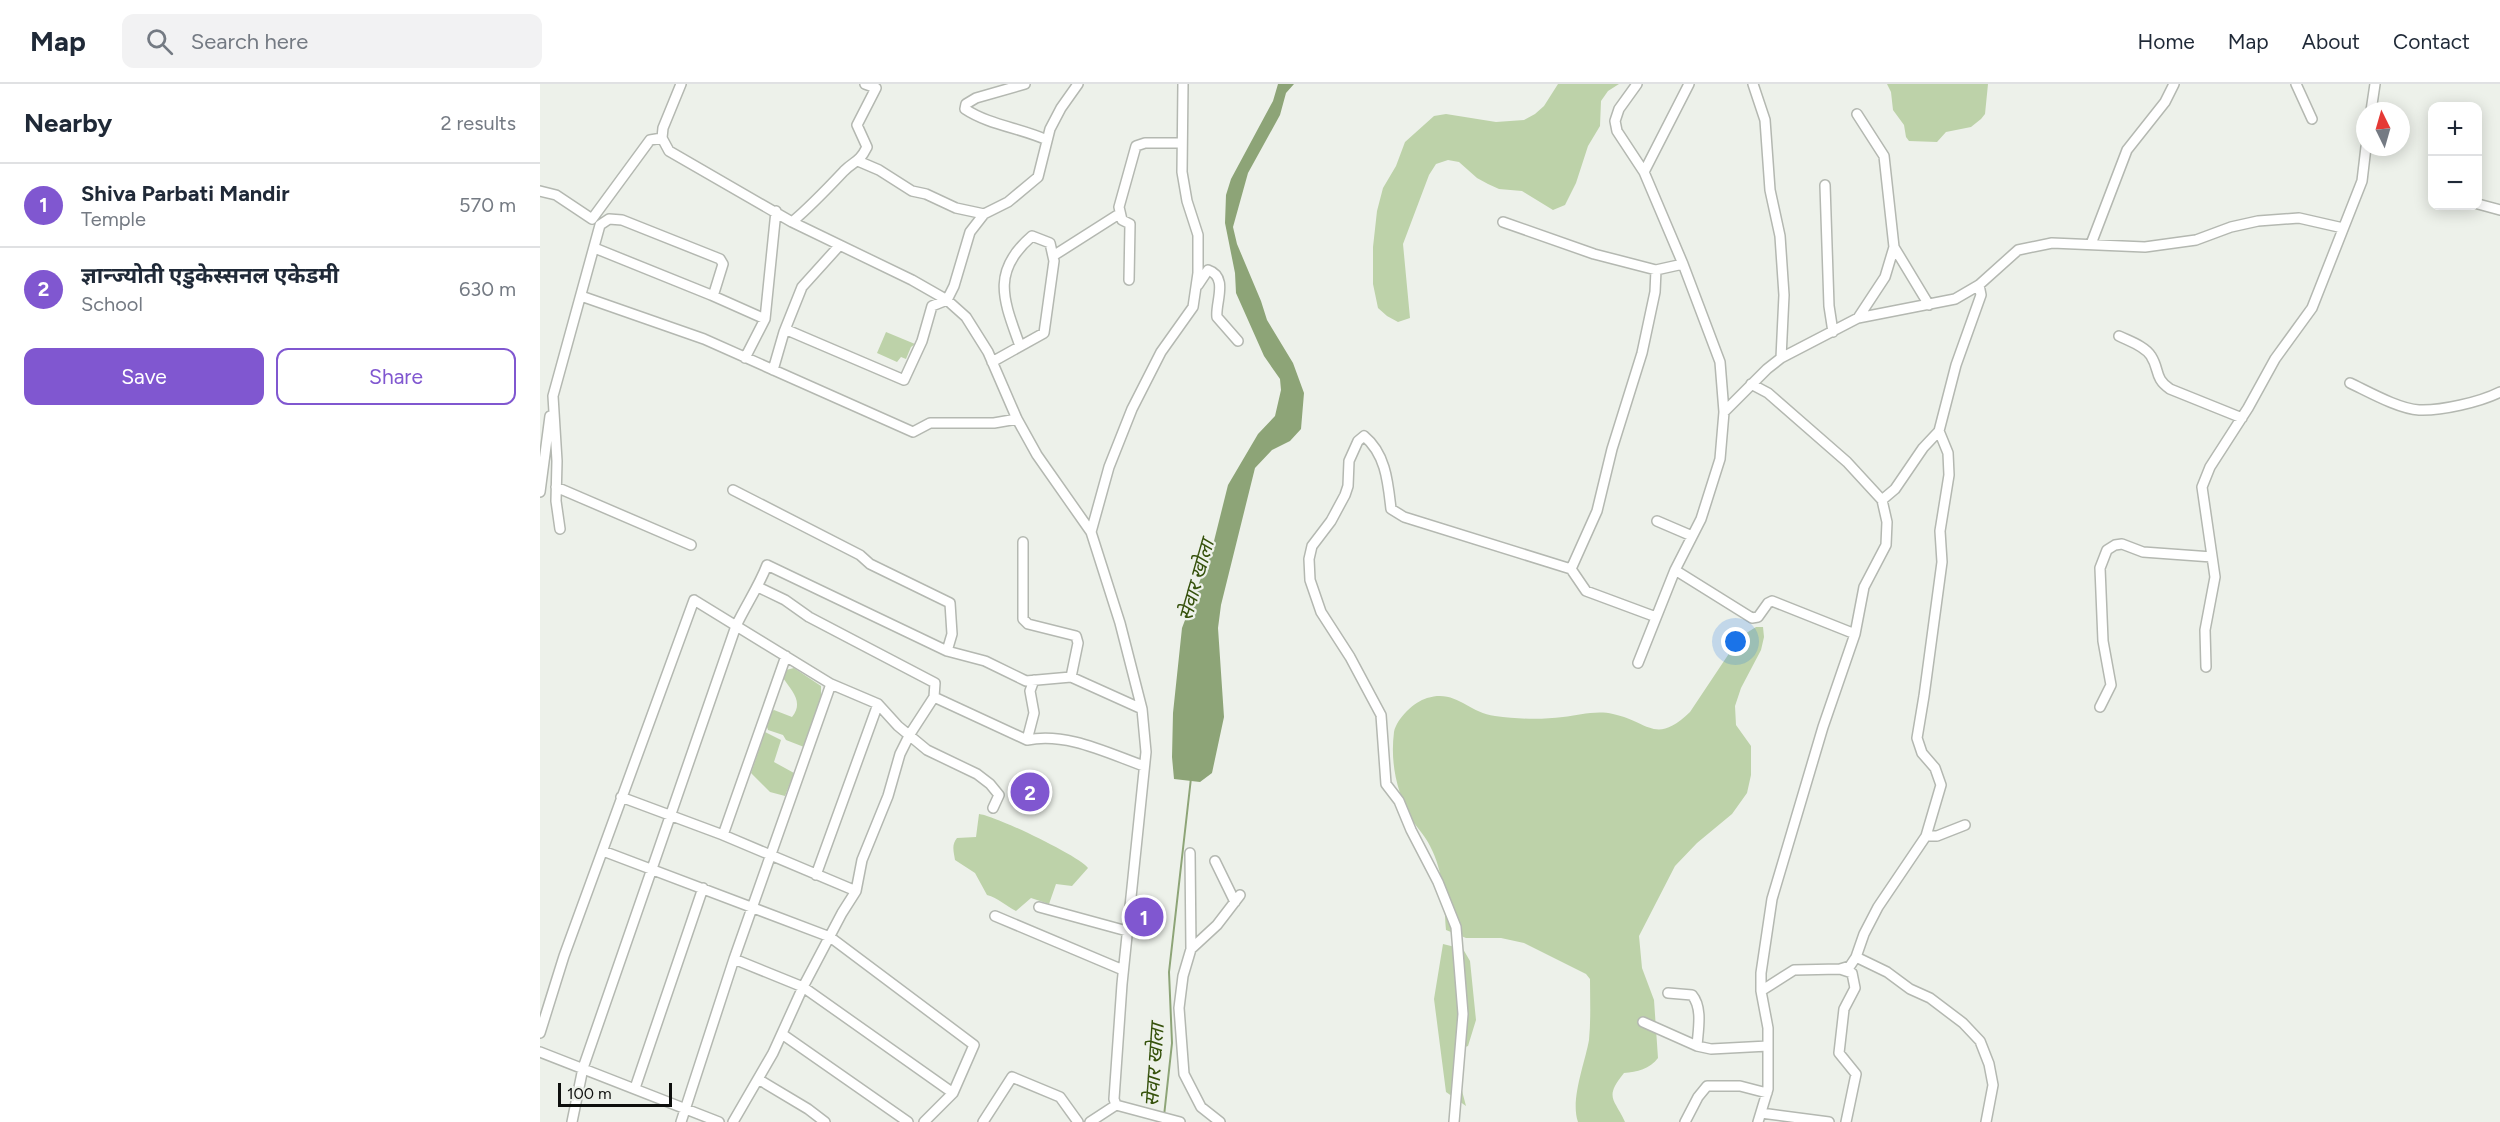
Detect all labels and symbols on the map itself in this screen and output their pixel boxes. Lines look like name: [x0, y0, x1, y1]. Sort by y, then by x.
north arrow: [2356, 102, 2410, 156]
water label: सेवार खोला: [1173, 533, 1220, 623]
your location: [1721, 627, 1750, 656]
pin: 2: [1010, 770, 1050, 814]
pin: 1: [1124, 894, 1164, 940]
water label: सेवार खोला: [1139, 1019, 1169, 1107]
scale bar: [558, 1080, 672, 1108]

